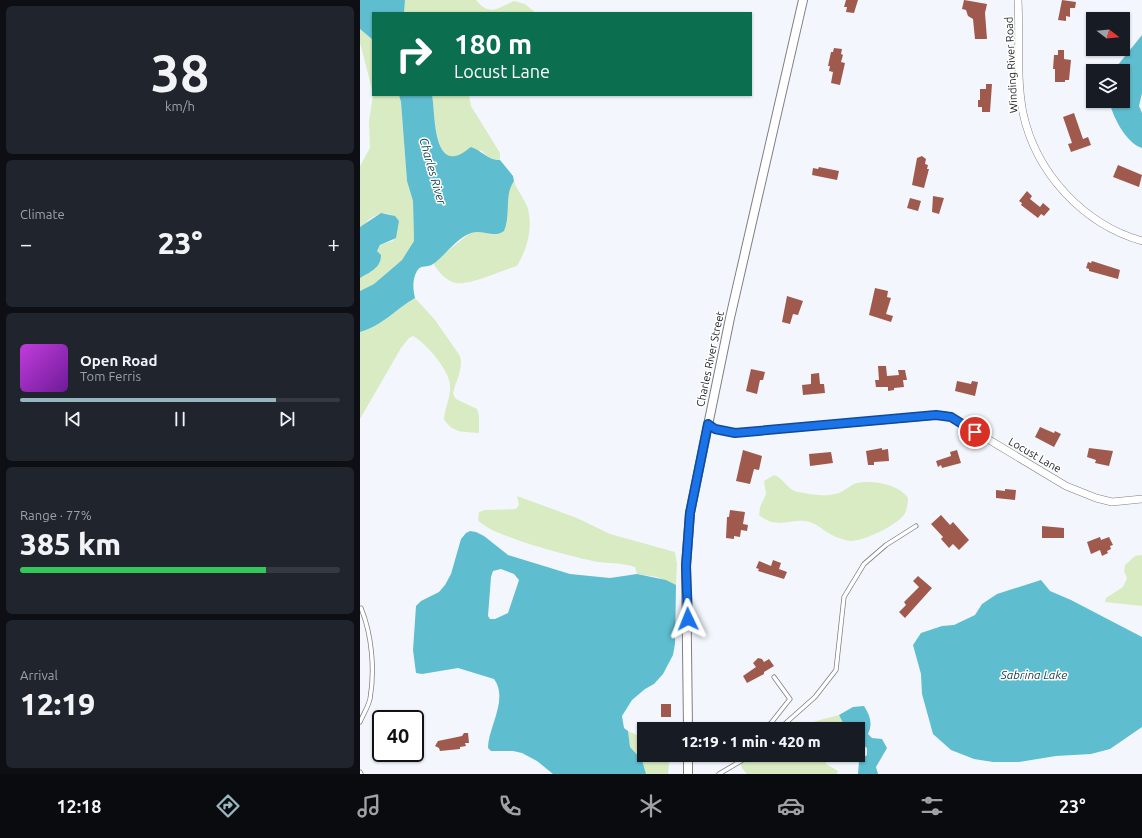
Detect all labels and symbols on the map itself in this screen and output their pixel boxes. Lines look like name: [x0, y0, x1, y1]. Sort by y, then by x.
north arrow: [1086, 12, 1130, 56]
street label: Winding River Road: [1002, 16, 1020, 114]
water label: Charles River: [417, 136, 449, 206]
street label: Charles River Street: [694, 309, 726, 408]
pin: [958, 415, 992, 449]
street label: Locust Lane: [1007, 435, 1063, 475]
position arrow: [667, 598, 709, 640]
water label: Sabrina Lake: [1000, 668, 1067, 681]
speed limit sign: 40: [372, 710, 424, 762]

